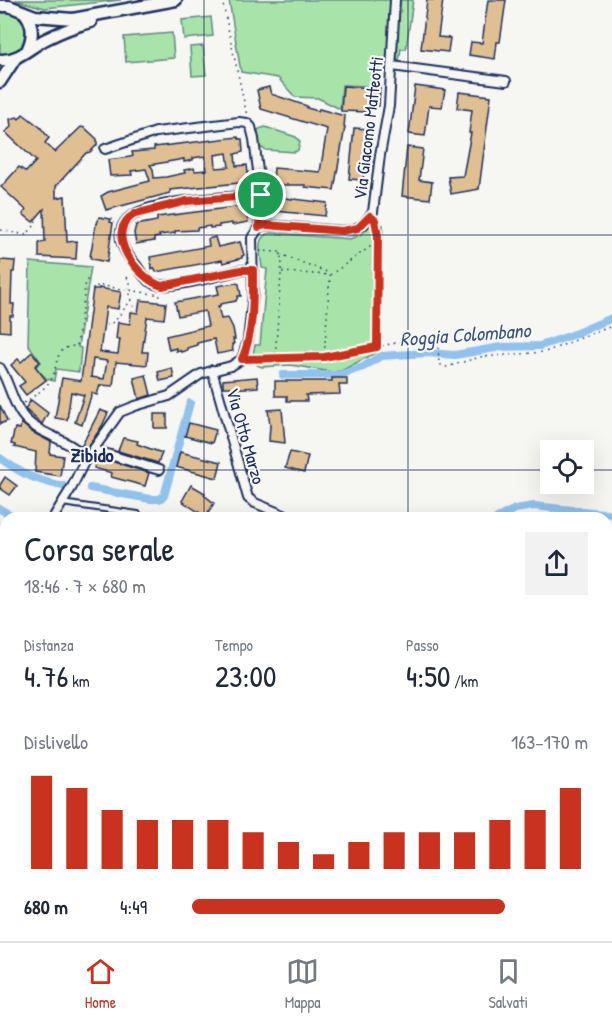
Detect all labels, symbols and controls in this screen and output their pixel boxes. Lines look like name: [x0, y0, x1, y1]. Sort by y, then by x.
street label: Via Giacomo Matteotti: [347, 55, 389, 201]
pin: [235, 169, 286, 220]
icon: arrive: [244, 178, 277, 211]
water label: Roggia Colombano: [399, 316, 533, 353]
street label: Via Otto Marzo: [220, 385, 272, 487]
map controls: [540, 440, 594, 494]
button: locate: [540, 440, 594, 494]
district label: Zibido: [70, 441, 114, 468]
text: Corsa serale: [24, 527, 175, 571]
button: share: [525, 532, 588, 595]
text: 18:46 · 7 × 680 m: [24, 572, 146, 599]
text: Distanza: [24, 634, 73, 656]
text: Tempo: [215, 634, 253, 656]
text: Passo: [406, 634, 439, 656]
text: 4.76: [24, 656, 69, 696]
text: 23:00: [215, 656, 276, 696]
text: 4:50: [406, 656, 450, 696]
text: km: [69, 670, 90, 692]
text: /km: [450, 670, 478, 692]
text: Dislivello: [24, 728, 88, 755]
text: 163–170 m: [511, 728, 588, 755]
text: 680 m: [24, 893, 68, 920]
text: 4:49: [120, 893, 147, 920]
tab: Home: [84, 955, 117, 1013]
tab: Mappa: [285, 955, 321, 1013]
tab: Salvati: [488, 955, 528, 1013]

